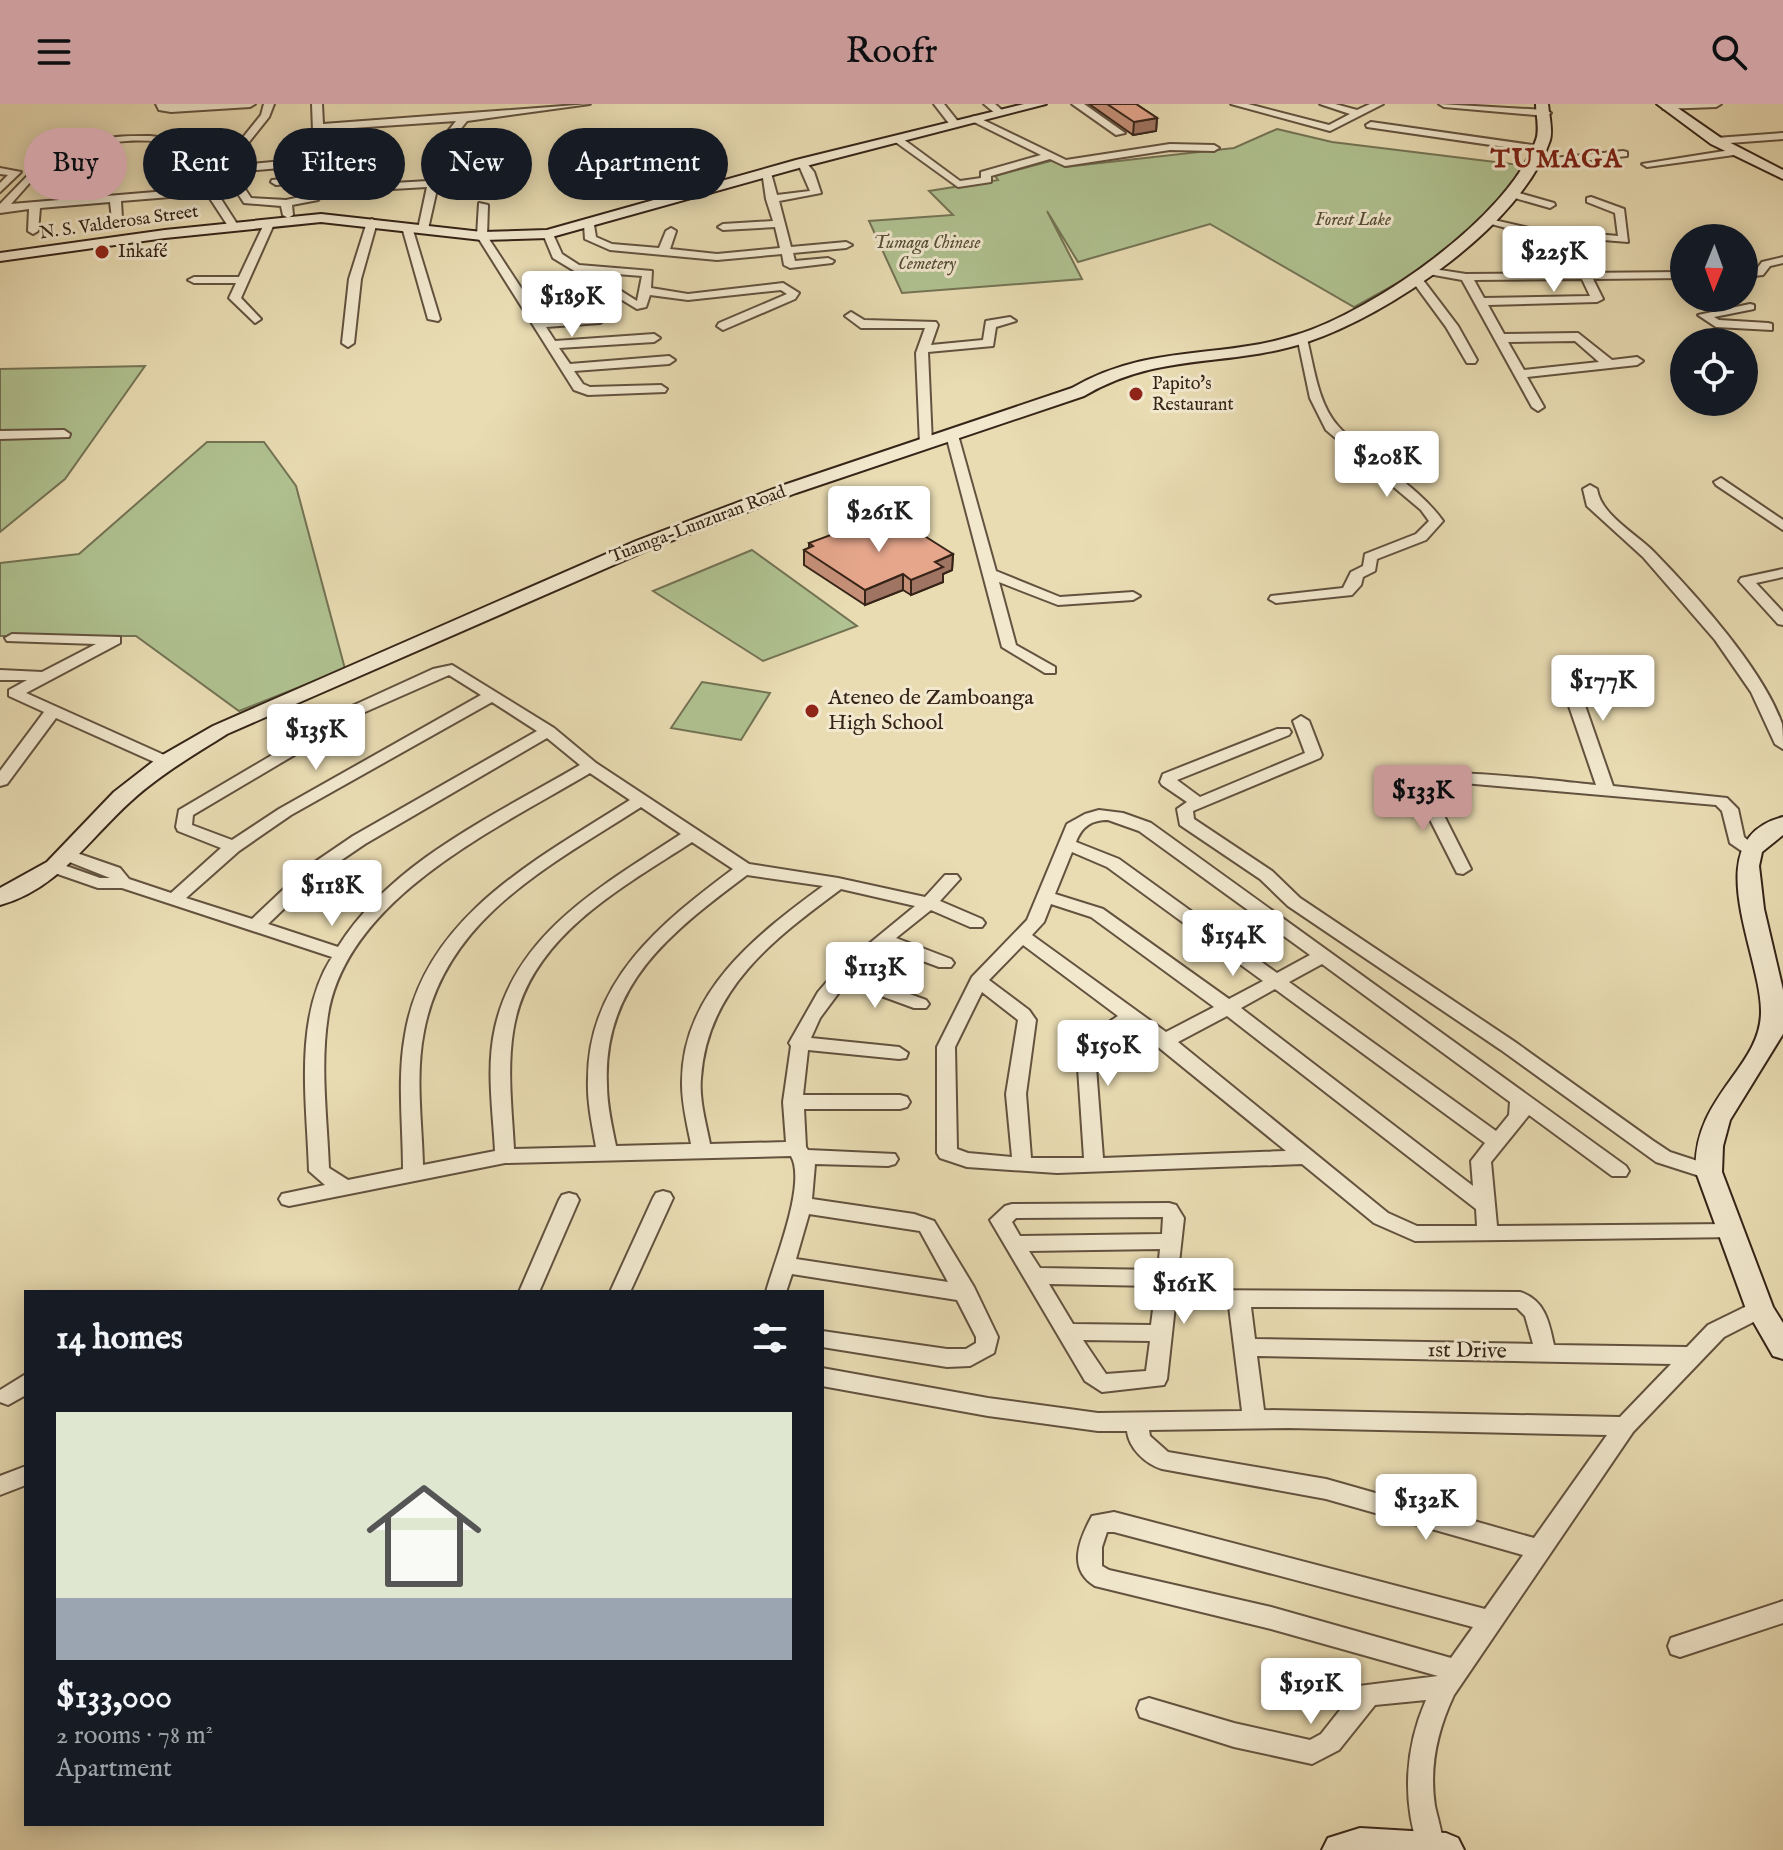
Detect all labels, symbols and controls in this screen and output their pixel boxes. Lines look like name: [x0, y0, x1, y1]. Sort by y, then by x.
text: Roofr: [845, 29, 938, 75]
icon: menu: [32, 30, 76, 74]
icon: search: [1707, 30, 1751, 74]
chip: Buy: [24, 128, 127, 200]
chip: Rent: [143, 128, 257, 200]
chip: Filters: [273, 128, 405, 200]
chip: New: [421, 128, 532, 200]
chip: Apartment: [548, 128, 728, 200]
district label: TUMAGA: [1490, 143, 1623, 176]
street label: N. S. Valderosa Street: [38, 200, 200, 246]
park label: Forest Lake: [1315, 209, 1391, 232]
north arrow: [1670, 224, 1758, 312]
map controls: [1670, 224, 1758, 416]
pin: $225K: [1498, 226, 1610, 294]
park label: Tumaga Chinese Cemetery: [874, 232, 980, 276]
text: $225K: [1521, 235, 1587, 268]
place label: Inkafé: [118, 241, 167, 264]
marker: Inkafé: [93, 243, 111, 261]
pin: $189K: [516, 271, 628, 339]
text: $189K: [540, 280, 604, 313]
button: locate: [1670, 328, 1758, 416]
place label: Papito's Restaurant: [1152, 373, 1234, 417]
marker: Papito's Restaurant: [1127, 385, 1145, 403]
pin: $208K: [1331, 431, 1443, 499]
text: $208K: [1353, 440, 1421, 473]
street label: Tuamga-Lunzuran Road: [607, 481, 790, 569]
pin: $261K: [823, 486, 935, 554]
text: $261K: [846, 495, 912, 528]
pin: $177K: [1547, 655, 1659, 723]
text: $177K: [1569, 664, 1637, 697]
place label: Ateneo de Zamboanga High School: [827, 684, 1034, 737]
marker: Ateneo de Zamboanga High School: [803, 702, 821, 720]
pin: $135K: [260, 704, 372, 772]
text: $135K: [285, 713, 347, 746]
pin: $133K: [1367, 765, 1479, 833]
text: $133K: [1392, 774, 1454, 807]
pin: $118K: [276, 860, 388, 928]
text: $118K: [301, 869, 363, 902]
pin: $154K: [1177, 910, 1289, 978]
text: $154K: [1201, 919, 1265, 952]
pin: $113K: [819, 942, 931, 1010]
text: $113K: [844, 951, 906, 984]
pin: $150K: [1052, 1020, 1164, 1088]
text: $150K: [1076, 1029, 1140, 1062]
pin: $161K: [1128, 1258, 1240, 1326]
text: $161K: [1152, 1267, 1216, 1300]
icon: filters: [748, 1316, 792, 1360]
text: 14 homes: [56, 1317, 183, 1360]
street label: 1st Drive: [1427, 1336, 1507, 1366]
icon: home: [352, 1464, 496, 1608]
pin: $132K: [1370, 1474, 1482, 1542]
text: $132K: [1394, 1483, 1458, 1516]
pin: $191K: [1255, 1658, 1367, 1726]
text: $191K: [1279, 1667, 1343, 1700]
text: $133,000: [56, 1676, 172, 1719]
text: 2 rooms · 78 m²: [56, 1719, 213, 1752]
text: Apartment: [56, 1752, 172, 1785]

